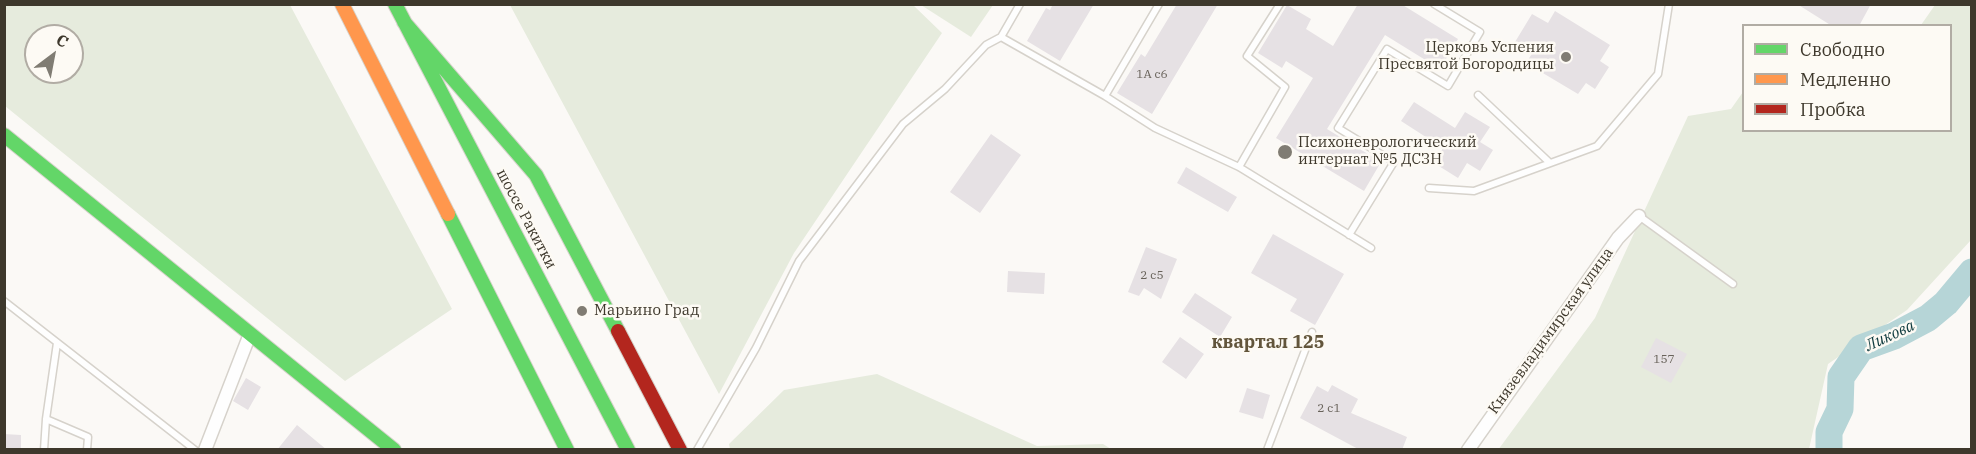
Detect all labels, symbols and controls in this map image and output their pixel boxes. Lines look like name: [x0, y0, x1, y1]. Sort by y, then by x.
north arrow: [24, 24, 84, 84]
legend: [1742, 24, 1952, 132]
text: С: [53, 29, 72, 52]
text: Свободно: [1800, 38, 1885, 61]
place label: Церковь Успения Пресвятой Богородицы: [1378, 39, 1554, 74]
marker: Церковь Успения Пресвятой Богородицы: [1559, 50, 1573, 64]
house number: 1А с6: [1136, 68, 1168, 82]
text: Медленно: [1800, 68, 1891, 91]
text: Пробка: [1800, 98, 1866, 121]
place label: Психоневрологический интернат №5 ДСЗН: [1298, 134, 1477, 169]
marker: Психоневрологический интернат №5 ДСЗН: [1276, 143, 1294, 161]
street label: шоссе Ракитки: [492, 166, 560, 272]
street label: Князевладимирская улица: [1485, 244, 1617, 418]
house number: 2 с5: [1140, 269, 1164, 283]
place label: Марьино Град: [594, 302, 699, 320]
marker: Марьино Град: [575, 304, 589, 318]
water label: Ликова: [1862, 316, 1918, 356]
district label: квартал 125: [1211, 332, 1325, 354]
house number: 157: [1653, 353, 1675, 367]
house number: 2 с1: [1317, 402, 1341, 416]

